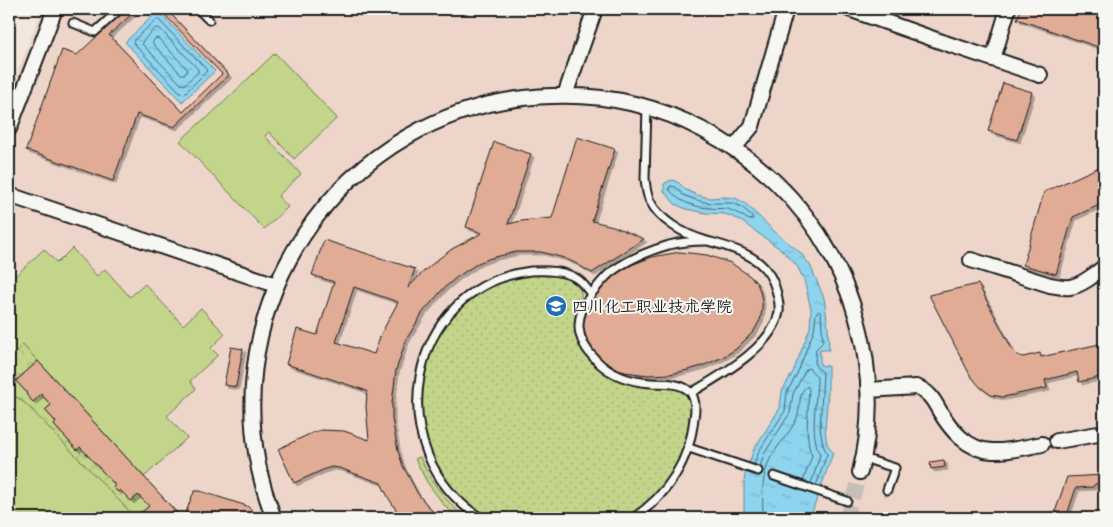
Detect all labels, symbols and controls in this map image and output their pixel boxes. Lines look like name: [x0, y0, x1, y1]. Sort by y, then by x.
school or university icon: 四川化工职业技术学院: [544, 294, 568, 318]
place label: 四川化工职业技术学院: [572, 296, 732, 318]

